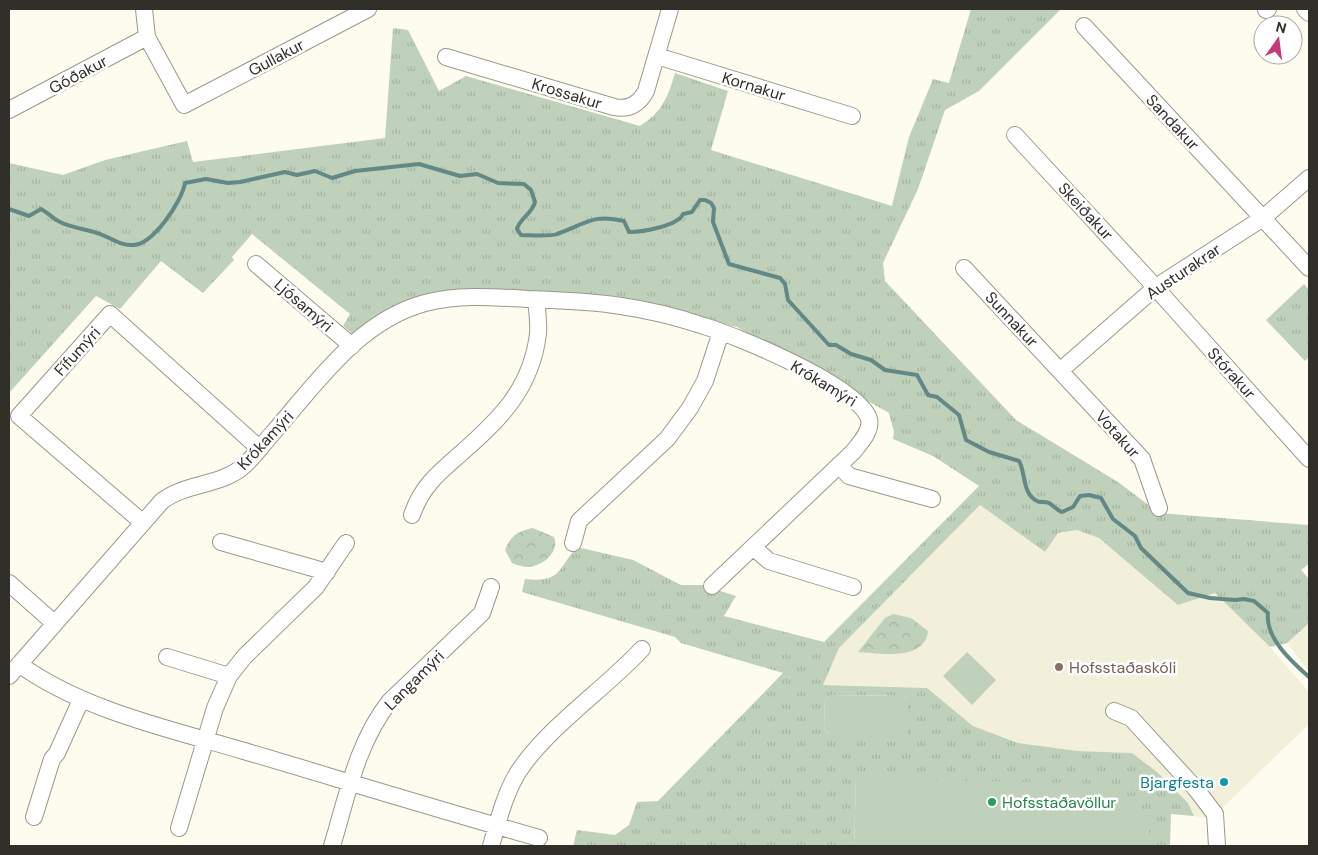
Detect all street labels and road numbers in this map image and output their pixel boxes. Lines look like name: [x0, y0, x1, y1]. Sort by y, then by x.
street label: Gullakur: [245, 34, 308, 81]
street label: Góðakur: [45, 50, 111, 99]
street label: Kornakur: [720, 67, 788, 106]
street label: Krossakur: [529, 73, 605, 114]
street label: Sandakur: [1141, 90, 1204, 155]
street label: Skeiðakur: [1054, 178, 1118, 245]
street label: Austurakrar: [1142, 239, 1225, 304]
street label: Ljósamýri: [270, 274, 337, 337]
street label: Sunnakur: [981, 287, 1043, 352]
street label: Fífumýri: [50, 322, 105, 380]
street label: Stórakur: [1203, 343, 1260, 404]
street label: Krókamýri: [787, 355, 861, 411]
street label: Krókamýri: [233, 406, 298, 474]
street label: Votakur: [1091, 406, 1145, 463]
street label: Langamýri: [380, 646, 449, 715]

